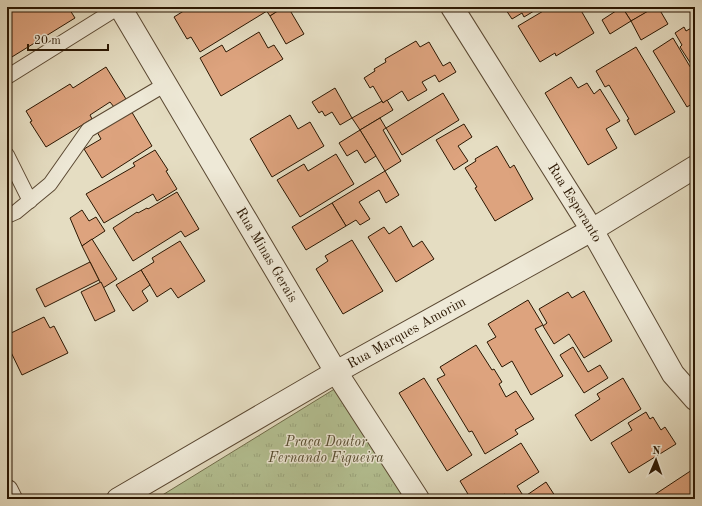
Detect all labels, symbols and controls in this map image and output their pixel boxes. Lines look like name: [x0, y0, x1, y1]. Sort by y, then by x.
scale bar: [28, 26, 108, 52]
text: 20 m: [34, 35, 61, 47]
street label: Rua Esperanto: [545, 161, 604, 245]
street label: Rua Minas Gerais: [233, 205, 300, 305]
street label: Rua Marques Amorim: [345, 294, 468, 371]
park label: Praça Doutor Fernando Figueira: [267, 435, 384, 466]
north arrow: [636, 440, 676, 480]
text: N: [652, 446, 661, 457]

